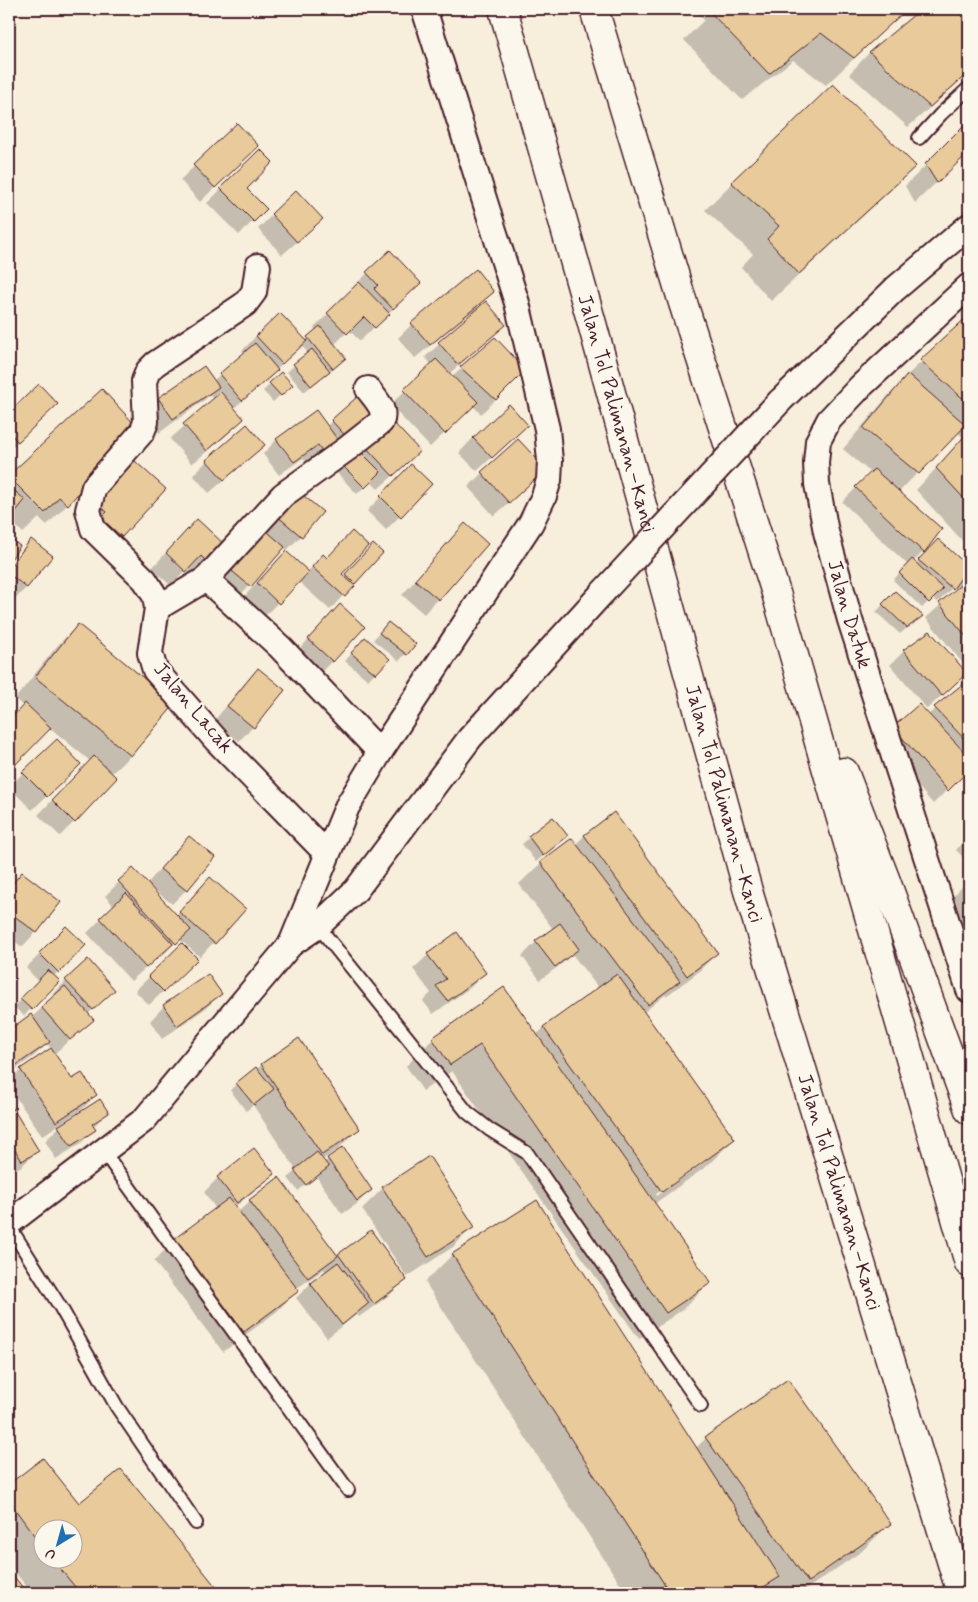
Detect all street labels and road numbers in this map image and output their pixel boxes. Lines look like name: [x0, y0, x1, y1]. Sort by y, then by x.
street label: Jalan Tol Palimanan–Kanci: [571, 291, 662, 535]
street label: Jalan Datuk: [821, 557, 878, 672]
street label: Jalan Lacak: [147, 657, 239, 759]
street label: Jalan Tol Palimanan–Kanci: [678, 682, 770, 926]
street label: Jalan Tol Palimanan–Kanci: [791, 1070, 888, 1314]

